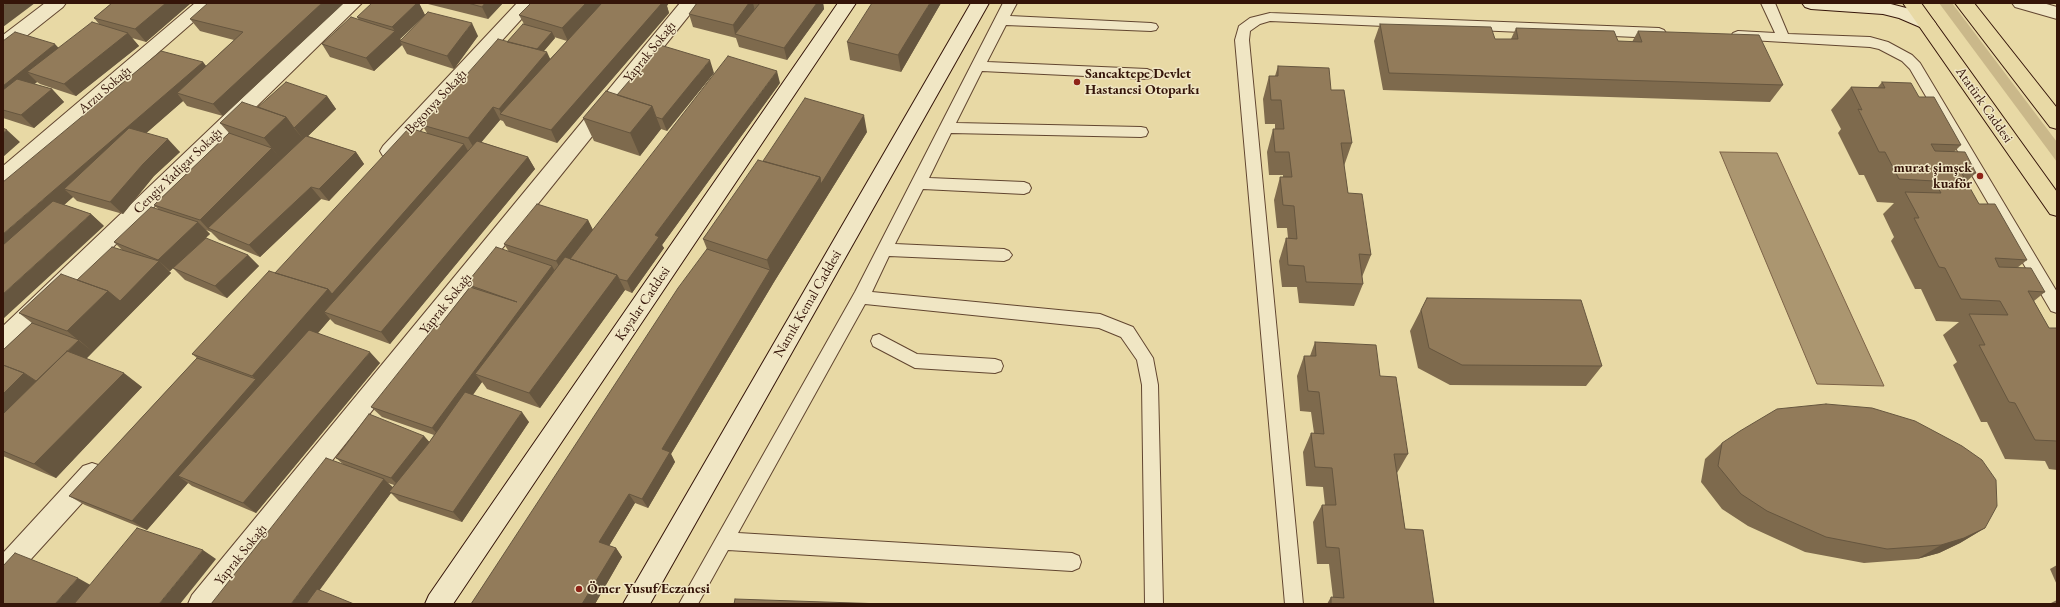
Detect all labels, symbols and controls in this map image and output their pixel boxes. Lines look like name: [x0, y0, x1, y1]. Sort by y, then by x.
street label: Yaprak Sokağı: [620, 18, 680, 86]
street label: Arzu Sokağı: [75, 62, 135, 118]
street label: Atatürk Caddesi: [1952, 64, 2016, 146]
street label: Begonya Sokağı: [402, 66, 470, 138]
place label: Sancaktepe Devlet Hastanesi Otoparkı: [1085, 66, 1199, 98]
marker: Sancaktepe Devlet Hastanesi Otoparkı: [1072, 77, 1082, 87]
street label: Cengiz Yadigar Sokağı: [130, 124, 226, 218]
place label: murat şimşek kuaför: [1894, 160, 1972, 192]
marker: murat şimşek kuaför: [1975, 171, 1985, 181]
street label: Namık Kemal Caddesi: [770, 247, 846, 361]
street label: Kayalar Caddesi: [612, 264, 674, 344]
street label: Yaprak Sokağı: [416, 270, 476, 338]
street label: Yaprak Sokağı: [211, 521, 271, 589]
place label: Ömer Yusuf Eczanesi: [587, 581, 710, 597]
marker: Ömer Yusuf Eczanesi: [574, 584, 584, 594]

